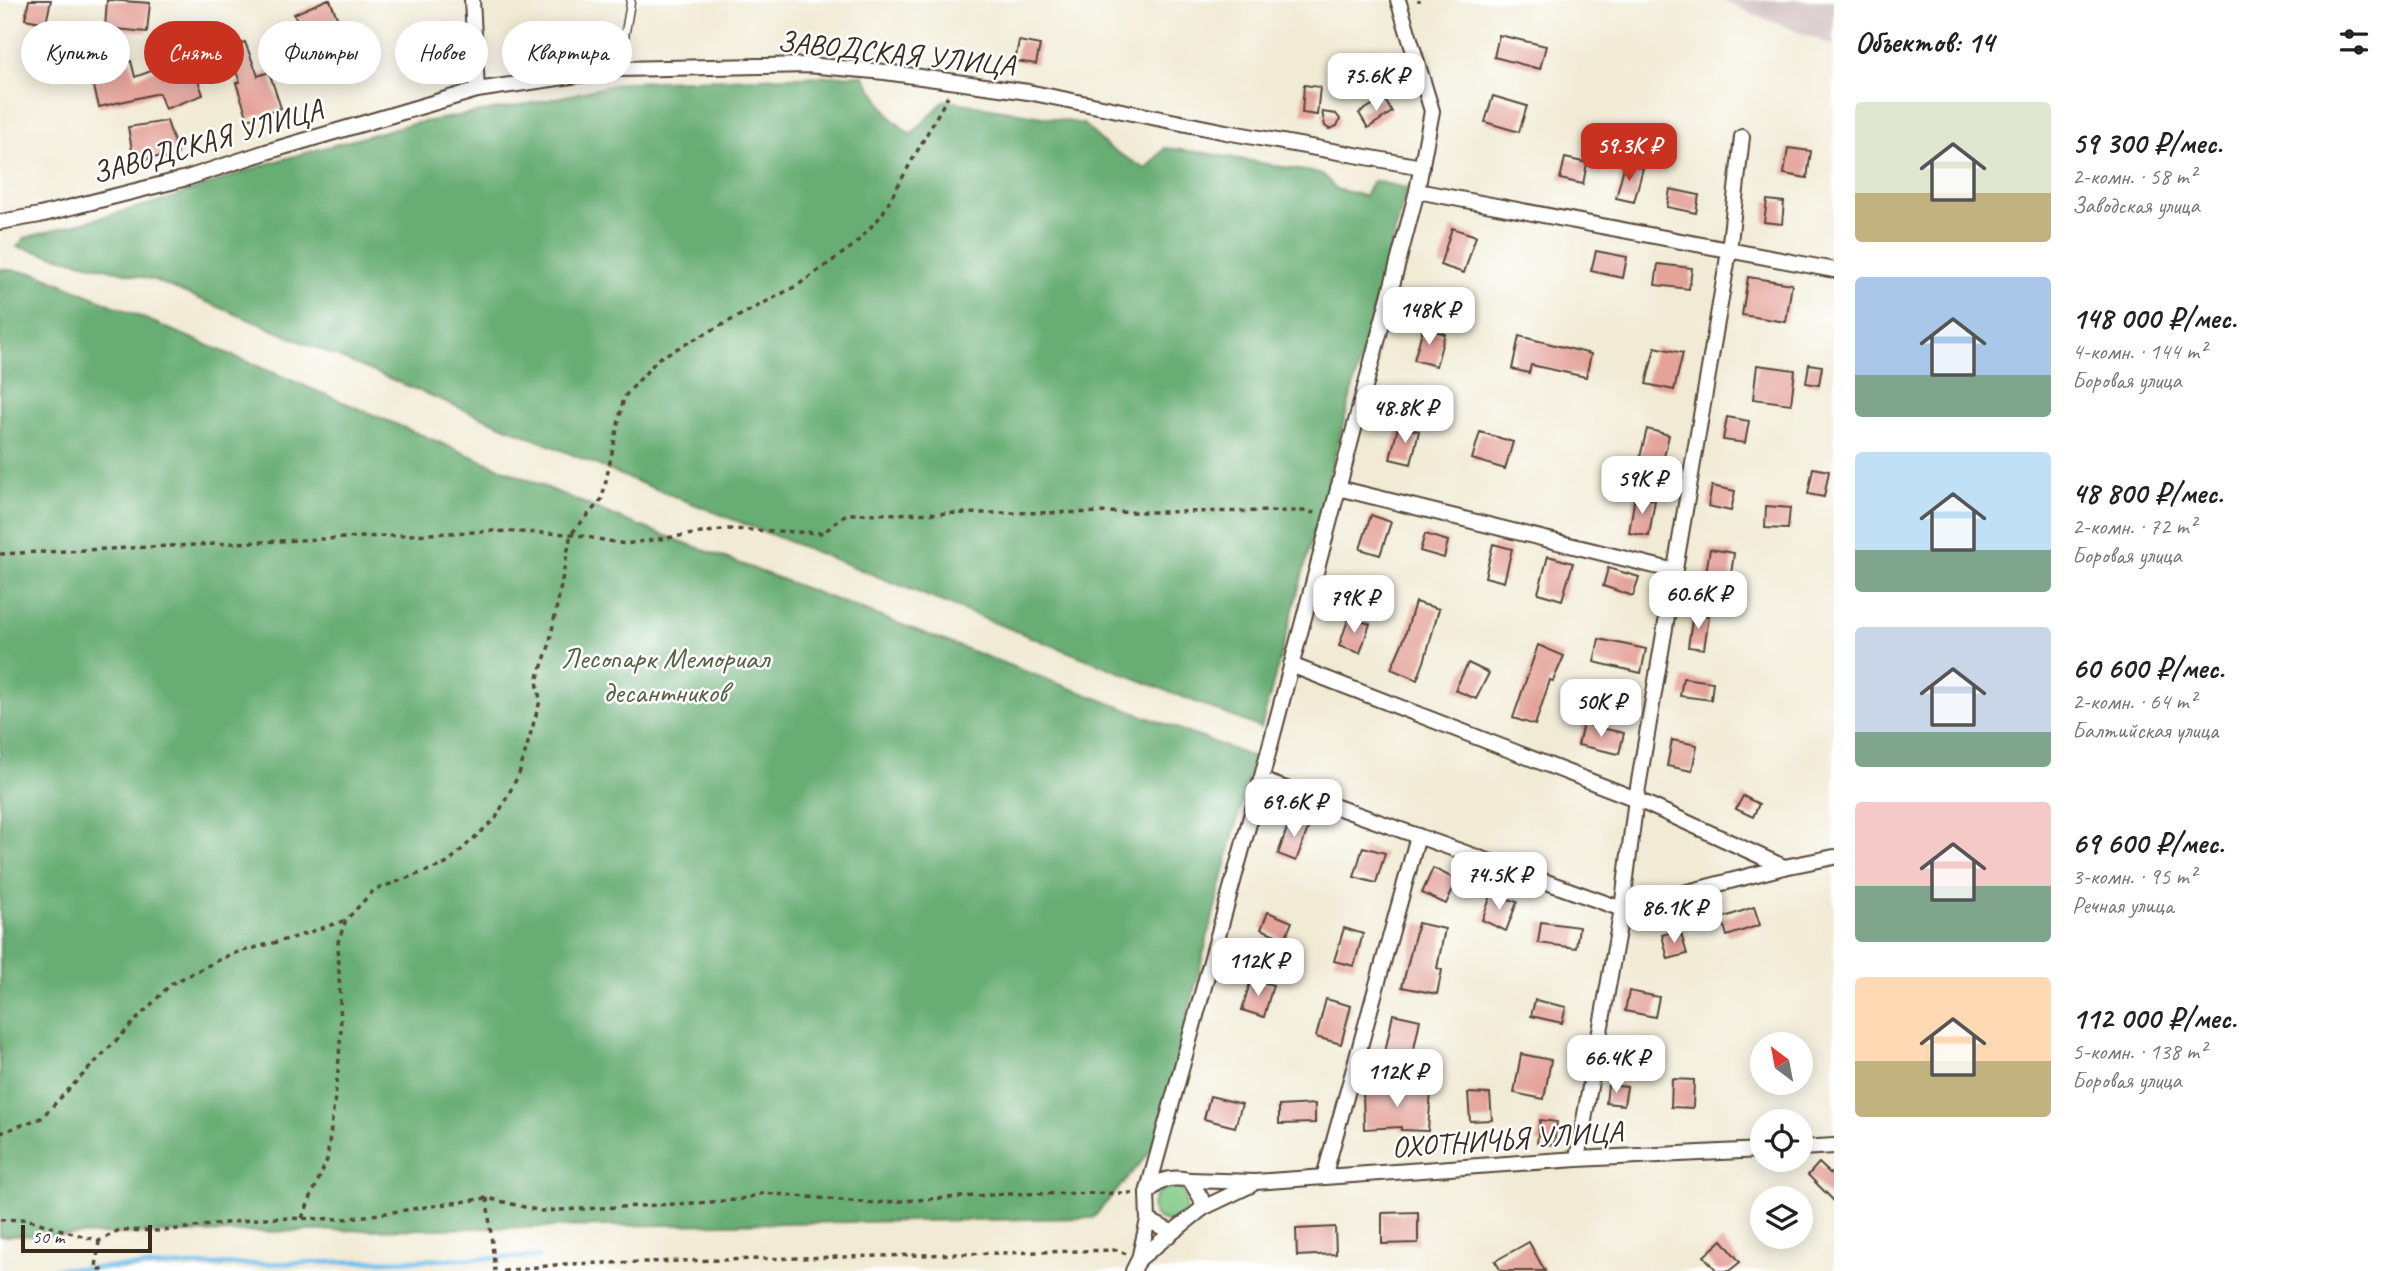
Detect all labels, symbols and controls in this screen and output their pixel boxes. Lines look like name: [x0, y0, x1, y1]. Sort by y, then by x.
chip: Купить: [21, 21, 130, 84]
chip: Снять: [144, 21, 244, 84]
chip: Фильтры: [258, 21, 381, 84]
chip: Новое: [395, 21, 488, 84]
chip: Квартира: [502, 21, 632, 84]
street label: ЗАВОДСКАЯ УЛИЦА: [776, 22, 1018, 85]
text: Объектов: 14: [1855, 23, 1994, 61]
icon: filters: [2335, 23, 2373, 61]
pin: 75.6K ₽: [1311, 54, 1441, 113]
text: 75.6K ₽: [1344, 61, 1408, 90]
street label: ЗАВОДСКАЯ УЛИЦА: [87, 89, 329, 192]
pin: 59.3K ₽: [1564, 124, 1694, 183]
text: 59 300 ₽/мес.: [2072, 124, 2222, 162]
icon: home: [1911, 130, 1995, 214]
text: 59.3K ₽: [1597, 131, 1661, 160]
text: 2-комн. · 58 m²: [2072, 162, 2196, 191]
text: Заводская улица: [2072, 191, 2200, 220]
pin: 148K ₽: [1372, 288, 1486, 347]
text: 148K ₽: [1399, 295, 1459, 324]
text: 148 000 ₽/мес.: [2072, 299, 2237, 337]
icon: home: [1911, 305, 1995, 389]
text: 4-комн. · 144 m²: [2072, 337, 2206, 366]
text: Боровая улица: [2072, 366, 2182, 395]
pin: 48.8K ₽: [1340, 386, 1470, 445]
text: 48.8K ₽: [1373, 393, 1437, 422]
pin: 59K ₽: [1593, 456, 1691, 516]
text: 59K ₽: [1617, 464, 1667, 493]
text: 48 800 ₽/мес.: [2072, 474, 2223, 512]
icon: home: [1911, 480, 1995, 564]
text: 2-комн. · 72 m²: [2072, 512, 2196, 541]
text: Боровая улица: [2072, 541, 2182, 570]
pin: 60.6K ₽: [1633, 572, 1763, 631]
pin: 79K ₽: [1305, 576, 1403, 635]
text: 60.6K ₽: [1665, 579, 1731, 608]
text: 79K ₽: [1329, 583, 1379, 612]
park label: Лесопарк Мемориал десантников: [561, 639, 771, 711]
text: 60 600 ₽/мес.: [2072, 649, 2224, 687]
icon: home: [1911, 655, 1995, 739]
pin: 50K ₽: [1552, 680, 1650, 739]
text: 50K ₽: [1576, 687, 1626, 716]
text: 2-комн. · 64 m²: [2072, 687, 2196, 716]
text: Балтийская улица: [2072, 716, 2218, 745]
pin: 69.6K ₽: [1229, 780, 1359, 839]
text: 69.6K ₽: [1261, 787, 1327, 816]
text: 69 600 ₽/мес.: [2072, 824, 2224, 862]
icon: home: [1911, 830, 1995, 914]
pin: 74.5K ₽: [1434, 852, 1564, 912]
text: 74.5K ₽: [1467, 860, 1531, 889]
text: 3-комн. · 95 m²: [2072, 862, 2196, 891]
pin: 86.1K ₽: [1609, 886, 1739, 945]
text: Речная улица: [2072, 891, 2173, 920]
text: 86.1K ₽: [1641, 893, 1707, 922]
pin: 112K ₽: [1201, 939, 1315, 998]
text: 112K ₽: [1228, 946, 1288, 975]
text: 112 000 ₽/мес.: [2072, 999, 2237, 1037]
icon: home: [1911, 1005, 1995, 1089]
north arrow: [1750, 1032, 1813, 1096]
map controls: [1750, 1032, 1813, 1249]
pin: 66.4K ₽: [1551, 1036, 1681, 1095]
text: 5-комн. · 138 m²: [2072, 1037, 2206, 1066]
text: 66.4K ₽: [1583, 1043, 1649, 1072]
pin: 112K ₽: [1340, 1050, 1454, 1109]
text: 112K ₽: [1367, 1057, 1427, 1086]
text: Боровая улица: [2072, 1066, 2182, 1095]
button: locate: [1750, 1109, 1813, 1172]
street label: ОХОТНИЧЬЯ УЛИЦА: [1390, 1112, 1626, 1166]
button: layers: [1750, 1186, 1813, 1249]
scale bar: [21, 1222, 152, 1254]
text: 50 m: [32, 1225, 64, 1249]

